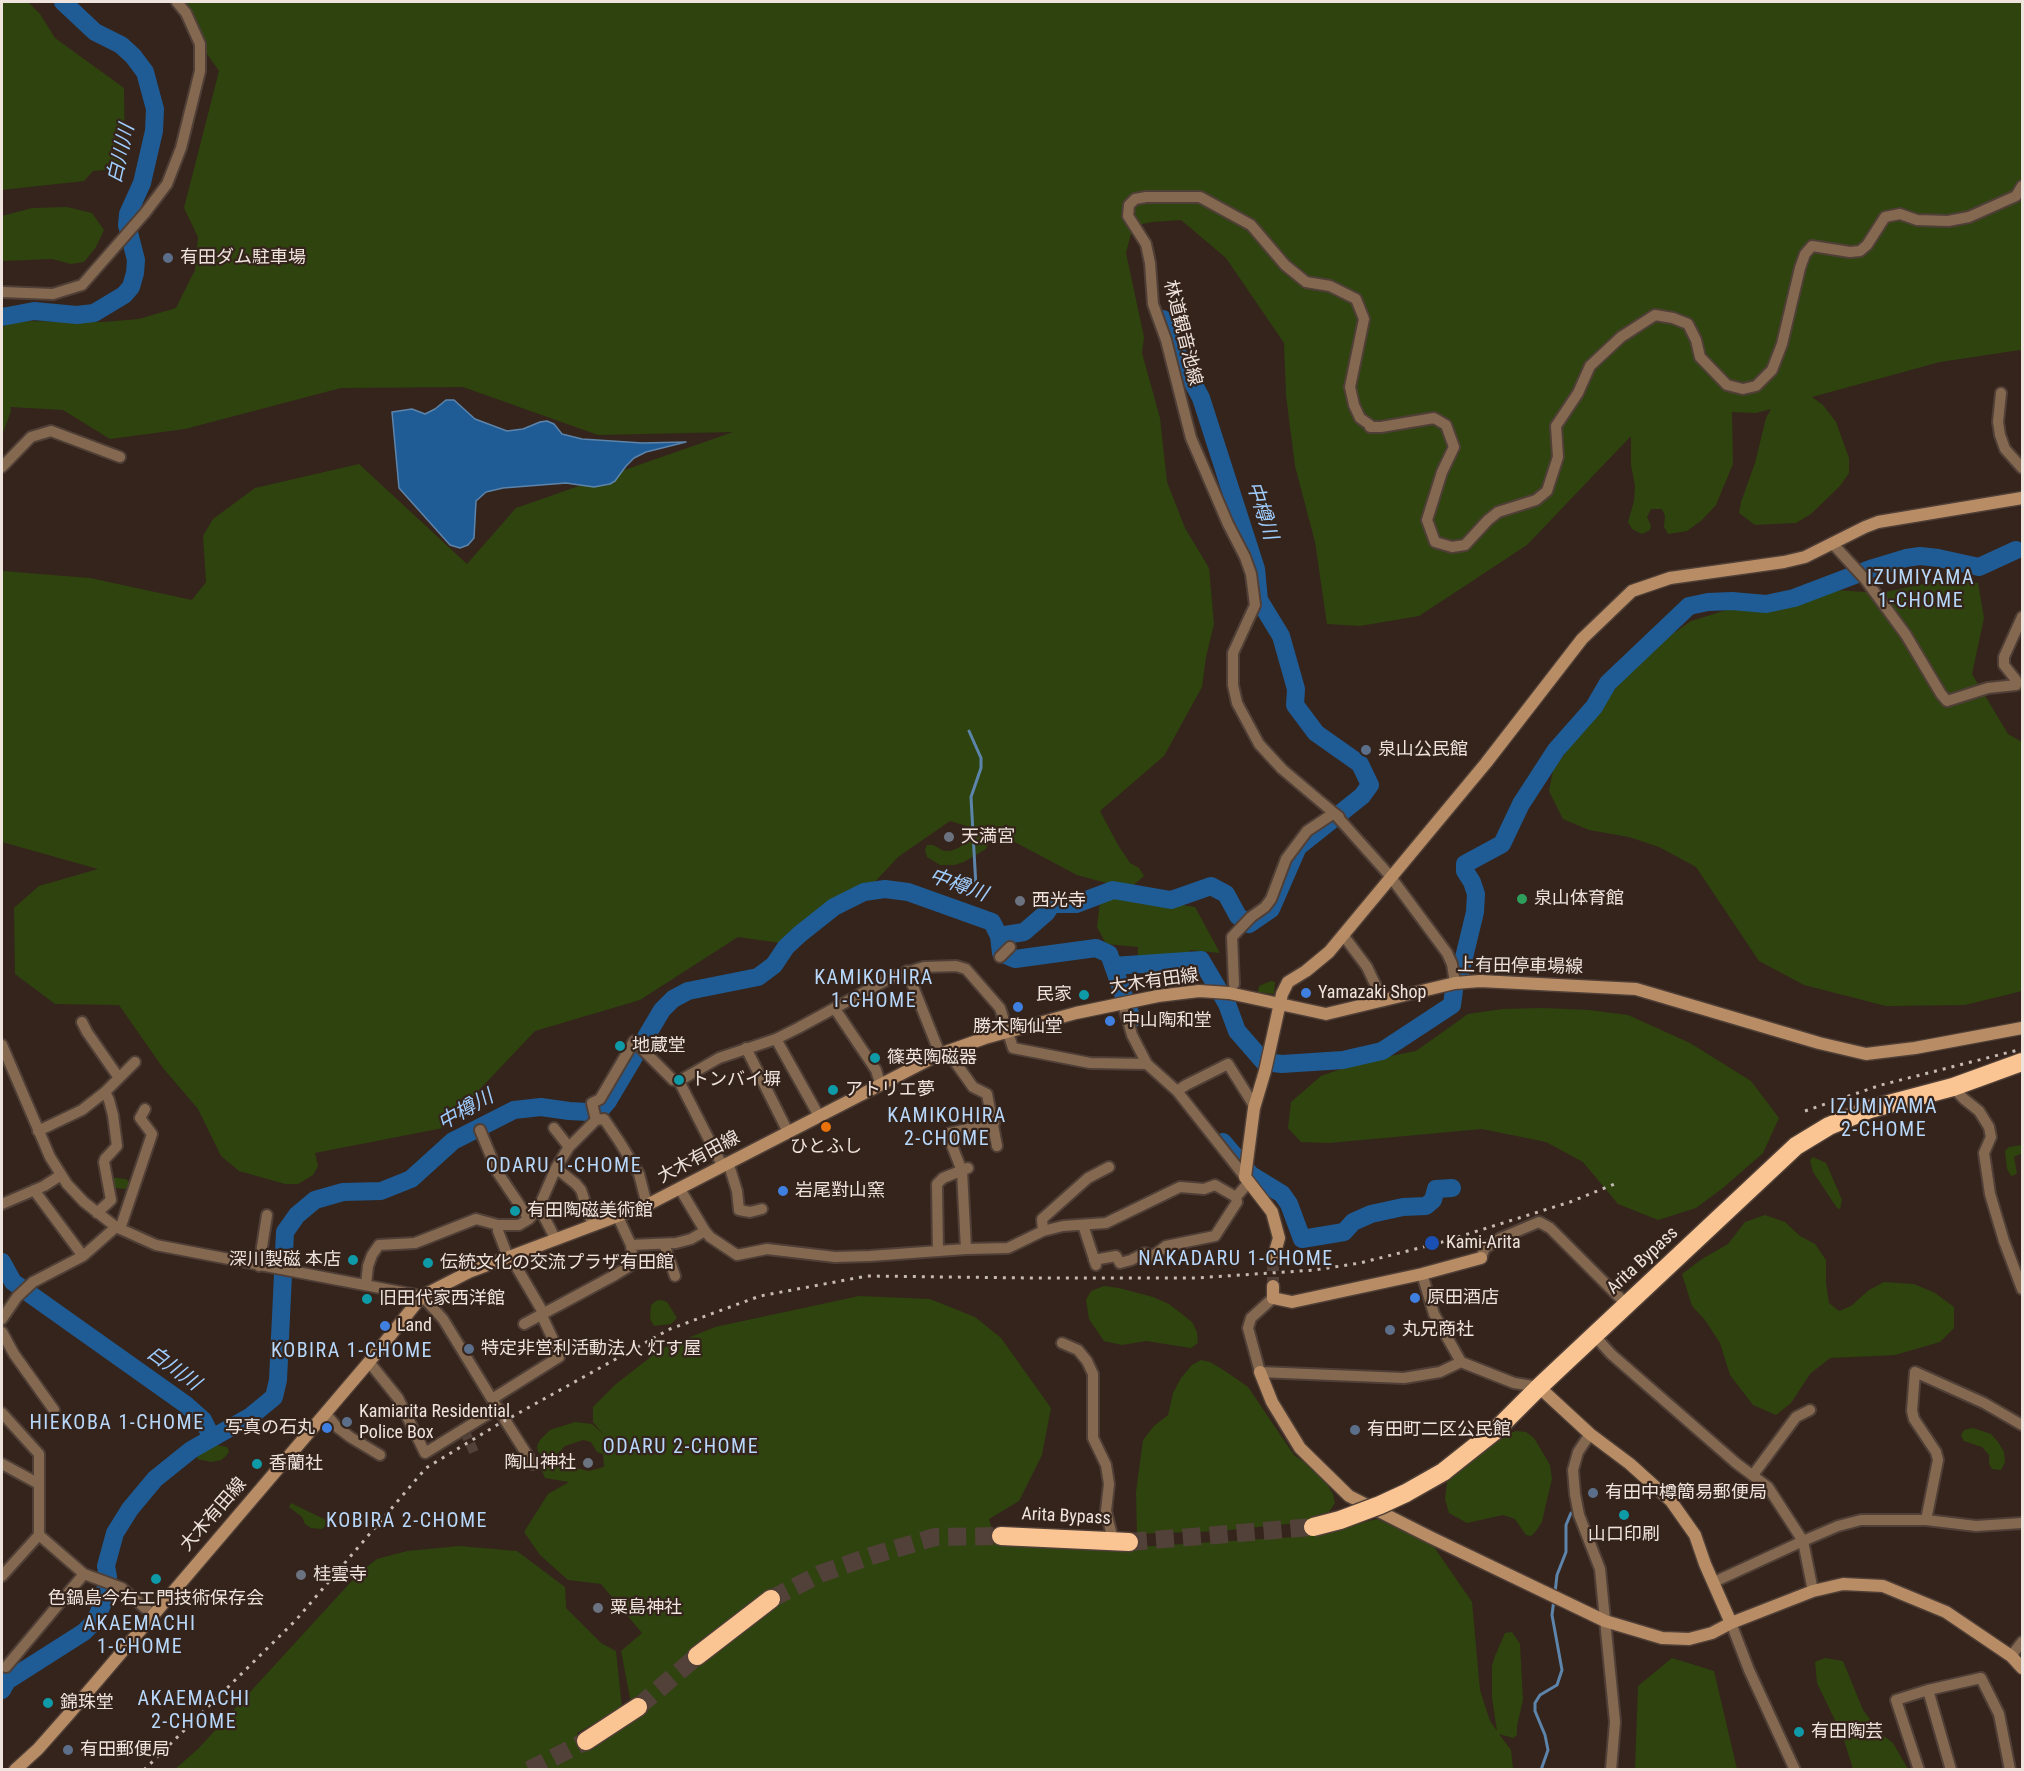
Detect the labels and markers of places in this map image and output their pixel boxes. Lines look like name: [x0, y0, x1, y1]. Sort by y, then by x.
place label: 有田ダム駐車場: [180, 247, 306, 269]
marker: 有田ダム駐車場: [161, 251, 175, 265]
place label: 泉山公民館: [1378, 739, 1468, 761]
marker: 泉山公民館: [1359, 743, 1373, 757]
place label: 天満宮: [961, 826, 1015, 848]
marker: 天満宮: [942, 830, 956, 844]
place label: 泉山体育館: [1534, 888, 1624, 910]
place label: 西光寺: [1032, 890, 1086, 912]
marker: 泉山体育館: [1515, 892, 1529, 906]
marker: 西光寺: [1013, 894, 1027, 908]
place label: Yamazaki Shop: [1318, 982, 1426, 1004]
place label: 民家: [1036, 984, 1072, 1006]
marker: Yamazaki Shop: [1299, 986, 1313, 1000]
marker: 民家: [1077, 988, 1091, 1002]
marker: 勝木陶仙堂: [1011, 1000, 1025, 1014]
place label: 中山陶和堂: [1122, 1010, 1212, 1032]
marker: 中山陶和堂: [1103, 1014, 1117, 1028]
place label: 勝木陶仙堂: [973, 1016, 1063, 1038]
place label: 地蔵堂: [632, 1035, 686, 1057]
marker: 地蔵堂: [613, 1039, 627, 1053]
place label: 篠英陶磁器: [887, 1047, 977, 1069]
marker: 篠英陶磁器: [868, 1051, 882, 1065]
place label: トンバイ塀: [691, 1069, 781, 1091]
marker: トンバイ塀: [672, 1073, 686, 1087]
place label: アトリエ夢: [845, 1079, 935, 1101]
marker: アトリエ夢: [826, 1083, 840, 1097]
marker: ひとふし: [819, 1120, 833, 1134]
place label: ひとふし: [790, 1136, 862, 1158]
place label: 岩尾對山窯: [795, 1180, 885, 1202]
marker: 岩尾對山窯: [776, 1184, 790, 1198]
place label: 有田陶磁美術館: [527, 1200, 653, 1222]
marker: 有田陶磁美術館: [508, 1204, 522, 1218]
place label: Kami-Arita: [1446, 1232, 1521, 1254]
marker: Kami-Arita: [1423, 1234, 1441, 1252]
place label: 深川製磁 本店: [229, 1249, 341, 1271]
place label: 伝統文化の交流プラザ有田館: [440, 1252, 674, 1274]
marker: 深川製磁 本店: [346, 1253, 360, 1267]
marker: 伝統文化の交流プラザ有田館: [421, 1256, 435, 1270]
place label: 原田酒店: [1427, 1287, 1499, 1309]
place label: 旧田代家西洋館: [379, 1288, 505, 1310]
marker: 原田酒店: [1408, 1291, 1422, 1305]
marker: 旧田代家西洋館: [360, 1292, 374, 1306]
place label: Land: [397, 1315, 432, 1337]
marker: Land: [378, 1319, 392, 1333]
place label: 丸兄商社: [1402, 1319, 1474, 1341]
marker: 丸兄商社: [1383, 1323, 1397, 1337]
place label: 特定非営利活動法人 灯す屋: [481, 1338, 701, 1360]
marker: 特定非営利活動法人 灯す屋: [462, 1342, 476, 1356]
place label: Kamiarita Residential Police Box: [359, 1401, 510, 1444]
marker: Kamiarita Residential Police Box: [340, 1415, 354, 1429]
place label: 写真の石丸: [225, 1417, 315, 1439]
place label: 有田町二区公民館: [1367, 1419, 1511, 1441]
marker: 写真の石丸: [320, 1421, 334, 1435]
marker: 有田町二区公民館: [1348, 1423, 1362, 1437]
place label: 陶山神社: [504, 1452, 576, 1474]
place label: 香蘭社: [269, 1453, 323, 1475]
marker: 陶山神社: [581, 1456, 595, 1470]
marker: 香蘭社: [250, 1457, 264, 1471]
place label: 有田中樽簡易郵便局: [1605, 1482, 1767, 1504]
marker: 有田中樽簡易郵便局: [1586, 1486, 1600, 1500]
marker: 山口印刷: [1617, 1508, 1631, 1522]
place label: 山口印刷: [1588, 1524, 1660, 1546]
place label: 桂雲寺: [313, 1564, 367, 1586]
marker: 桂雲寺: [294, 1568, 308, 1582]
marker: 色鍋島今右エ門技術保存会: [149, 1572, 163, 1586]
place label: 色鍋島今右エ門技術保存会: [48, 1588, 264, 1610]
place label: 粟島神社: [610, 1597, 682, 1619]
marker: 粟島神社: [591, 1601, 605, 1615]
place label: 錦珠堂: [60, 1692, 114, 1714]
marker: 錦珠堂: [41, 1696, 55, 1710]
place label: 有田陶芸: [1811, 1721, 1883, 1743]
marker: 有田陶芸: [1792, 1725, 1806, 1739]
place label: 有田郵便局: [80, 1739, 170, 1761]
marker: 有田郵便局: [61, 1743, 75, 1757]

